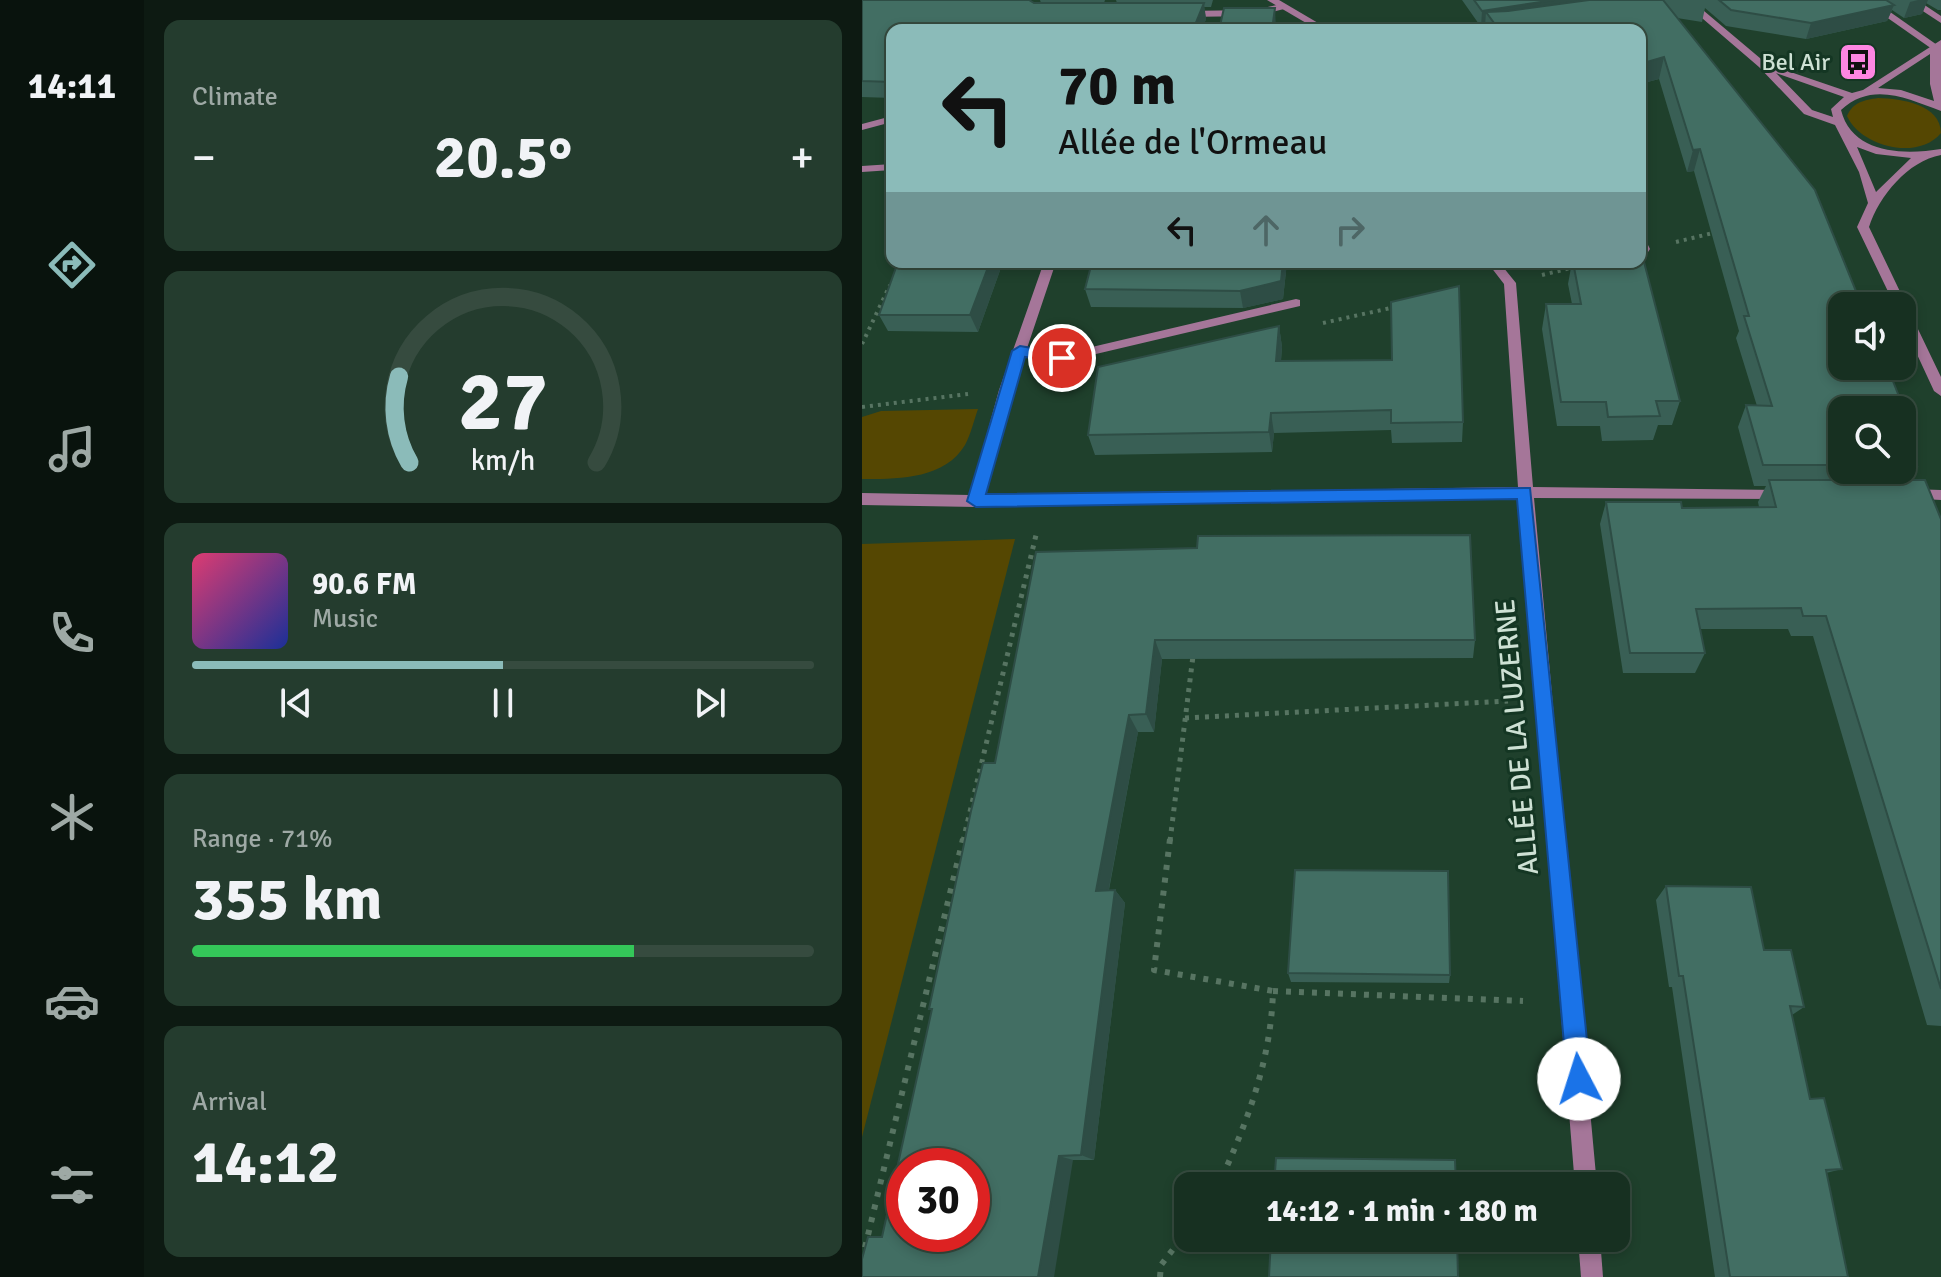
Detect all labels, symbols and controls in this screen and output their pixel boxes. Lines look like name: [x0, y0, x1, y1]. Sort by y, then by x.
bus stop icon: Bel Air: [1837, 41, 1879, 83]
place label: Bel Air: [1761, 47, 1830, 77]
text: 70 m: [1058, 51, 1176, 120]
icon: left: [926, 56, 1030, 160]
text: 14:11: [28, 64, 116, 109]
text: Climate: [192, 81, 278, 113]
text: Allée de l'Ormeau: [1058, 120, 1328, 165]
text: 20.5°: [434, 121, 572, 195]
text: −: [192, 131, 216, 185]
text: +: [790, 131, 814, 185]
icon: left: [1160, 208, 1204, 252]
icon: ahead: [1244, 208, 1288, 252]
icon: right: [1328, 208, 1372, 252]
icon: directions: [44, 237, 100, 293]
map controls: [1828, 292, 1916, 484]
button: sound: [1828, 292, 1916, 380]
pin: [1028, 324, 1096, 392]
icon: arrive: [1040, 336, 1084, 380]
text: 27: [458, 351, 548, 453]
button: search: [1828, 396, 1916, 484]
icon: music: [44, 421, 100, 477]
text: km/h: [471, 443, 535, 478]
text: 90.6 FM: [312, 566, 417, 603]
street label: ALLÉE DE LA LUZERNE: [1488, 598, 1546, 876]
text: Music: [312, 603, 378, 635]
icon: phone: [44, 605, 100, 661]
icon: previous: [274, 681, 318, 725]
icon: pause: [481, 681, 525, 725]
icon: next: [688, 681, 732, 725]
icon: climate: [44, 789, 100, 845]
text: Range · 71%: [192, 823, 333, 855]
text: 355 km: [192, 863, 382, 937]
icon: car: [44, 973, 100, 1029]
position arrow: [1537, 1037, 1621, 1121]
text: Arrival: [192, 1086, 267, 1118]
text: 14:12: [192, 1126, 339, 1200]
speed limit sign: 30: [886, 1148, 990, 1252]
icon: filters: [44, 1157, 100, 1213]
text: 14:12 · 1 min · 180 m: [1266, 1193, 1538, 1230]

